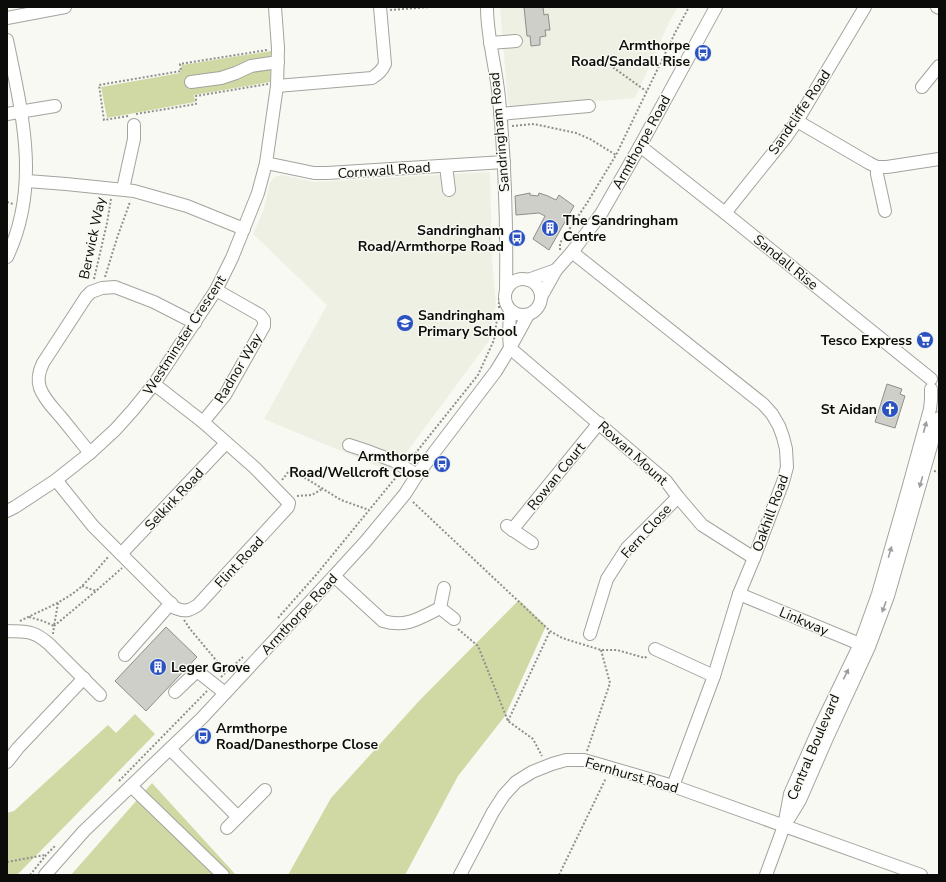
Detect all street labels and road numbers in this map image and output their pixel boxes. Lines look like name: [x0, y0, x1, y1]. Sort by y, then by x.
street label: Sandcliffe Road: [764, 66, 835, 158]
street label: Sandringham Road: [485, 71, 514, 193]
street label: Armthorpe Road: [608, 92, 675, 193]
street label: Cornwall Road: [337, 158, 431, 183]
street label: Berwick Way: [75, 194, 111, 281]
street label: Sandall Rise: [749, 230, 822, 294]
street label: Westminster Crescent: [138, 272, 230, 399]
street label: Radnor Way: [210, 329, 267, 407]
street label: Rowan Mount: [594, 417, 672, 490]
street label: Rowan Court: [523, 438, 590, 514]
street label: Selkirk Road: [141, 464, 208, 535]
street label: Oakhill Road: [748, 472, 793, 554]
street label: Fern Close: [617, 500, 676, 563]
street label: Flint Road: [211, 532, 268, 592]
street label: Armthorpe Road: [257, 570, 342, 659]
street label: Linkway: [776, 603, 832, 641]
street label: Central Boulevard: [783, 691, 844, 803]
street label: Fernhurst Road: [583, 753, 681, 798]

